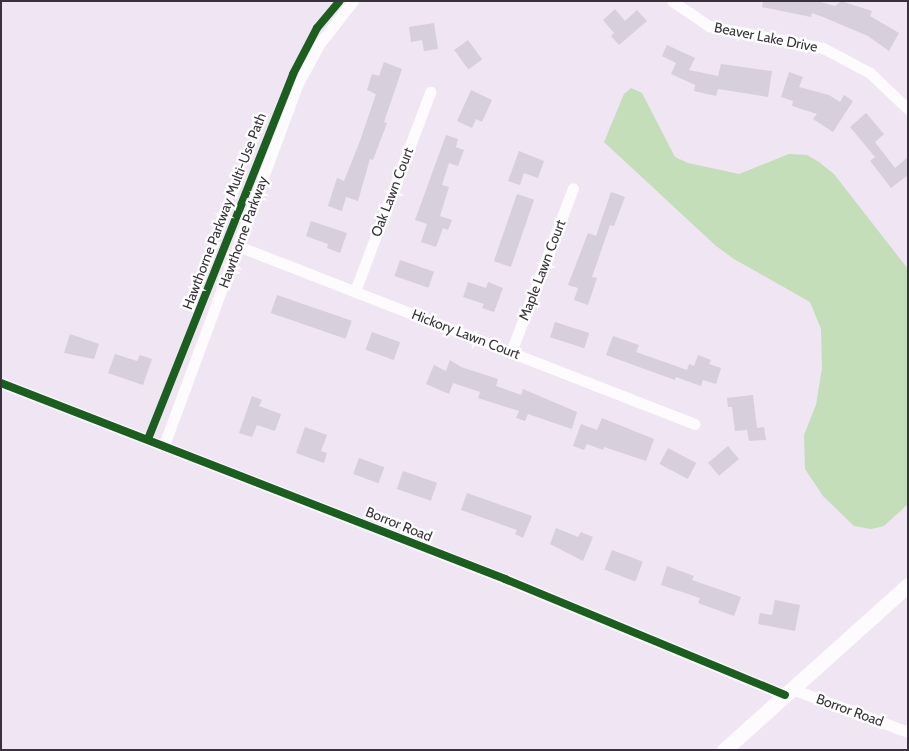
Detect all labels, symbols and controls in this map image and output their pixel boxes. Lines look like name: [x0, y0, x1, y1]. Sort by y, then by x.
street label: Beaver Lake Drive: [713, 19, 819, 55]
street label: Hawthorne Parkway Multi-Use Path: [179, 110, 269, 312]
street label: Oak Lawn Court: [367, 145, 417, 239]
street label: Hawthorne Parkway: [215, 174, 271, 290]
street label: Maple Lawn Court: [515, 217, 569, 323]
street label: Hickory Lawn Court: [409, 306, 523, 362]
street label: Borror Road: [363, 503, 435, 545]
street label: Borror Road: [814, 690, 886, 730]

